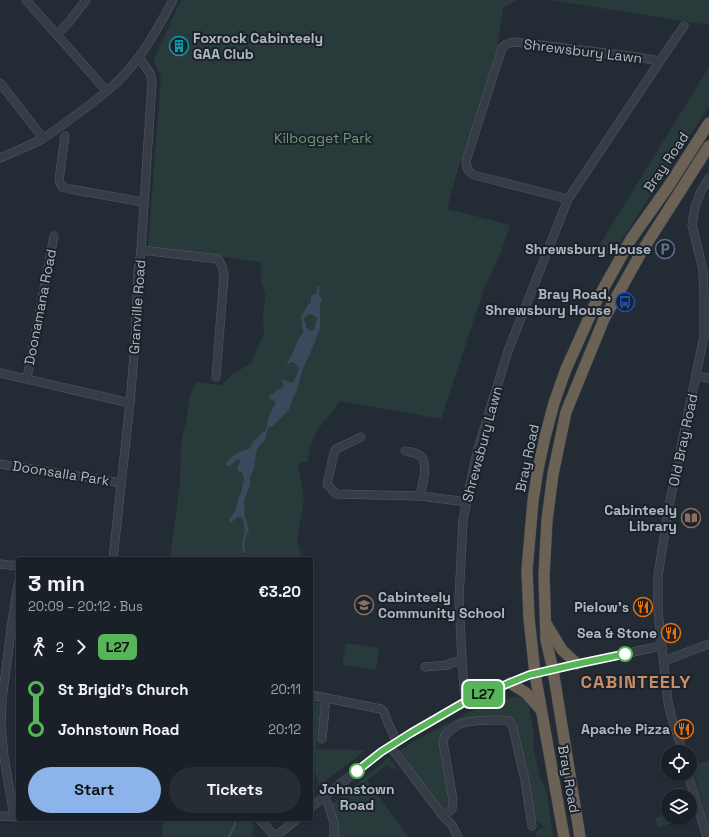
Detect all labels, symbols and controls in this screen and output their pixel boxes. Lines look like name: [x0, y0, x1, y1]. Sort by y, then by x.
place label: Foxrock Cabinteely GAA Club: [193, 29, 323, 63]
building icon: Foxrock Cabinteely GAA Club: [168, 35, 190, 57]
street label: Shrewsbury Lawn: [523, 35, 643, 67]
street label: Bray Road: [639, 128, 693, 196]
park label: Kilbogget Park: [274, 129, 373, 147]
parking icon: Shrewsbury House: [654, 238, 676, 260]
place label: Shrewsbury House: [525, 240, 651, 258]
street label: Doonamana Road: [20, 247, 60, 367]
street label: Granville Road: [125, 259, 149, 355]
place label: Bray Road, Shrewsbury House: [485, 285, 611, 319]
bus stop icon: Bray Road, Shrewsbury House: [614, 291, 636, 313]
street label: Shrewsbury Lawn: [458, 384, 506, 504]
street label: Old Bray Road: [664, 392, 702, 488]
street label: Bray Road: [511, 423, 543, 493]
street label: Doonsalla Park: [11, 456, 111, 490]
place label: Cabinteely Library: [604, 501, 677, 535]
library icon: Cabinteely Library: [680, 507, 702, 529]
text: 3 min: [28, 569, 85, 597]
text: €3.20: [259, 582, 301, 601]
place label: Cabinteely Community School: [378, 588, 505, 622]
school or university icon: Cabinteely Community School: [353, 594, 375, 616]
restaurant icon: Pielow's: [632, 596, 654, 618]
text: 20:09 – 20:12 · Bus: [28, 598, 143, 615]
place label: Pielow's: [574, 598, 629, 616]
restaurant icon: Sea & Stone: [660, 622, 682, 644]
place label: Sea & Stone: [577, 624, 657, 642]
icon: walk: [28, 636, 50, 658]
icon: forward: [70, 636, 92, 658]
text: L27: [106, 638, 129, 656]
text: 2: [56, 639, 64, 656]
unlabelled marker: [617, 646, 633, 662]
district label: CABINTEELY: [580, 670, 692, 693]
text: St Brigid's Church: [58, 680, 188, 699]
text: 20:11: [271, 681, 301, 698]
line badge: L27: [460, 681, 506, 707]
text: L27: [471, 685, 495, 703]
restaurant icon: Apache Pizza: [673, 718, 695, 740]
text: Johnstown Road: [58, 720, 179, 739]
place label: Apache Pizza: [581, 720, 670, 738]
text: 20:12: [268, 721, 301, 738]
street label: Bray Road: [554, 744, 584, 814]
map controls: [661, 745, 697, 825]
button: locate: [661, 745, 697, 781]
marker: Johnstown Road: [349, 763, 365, 779]
button: Start: [28, 767, 161, 813]
button: Tickets: [169, 767, 301, 813]
place label: Johnstown Road: [319, 780, 395, 814]
button: layers: [661, 789, 697, 825]

